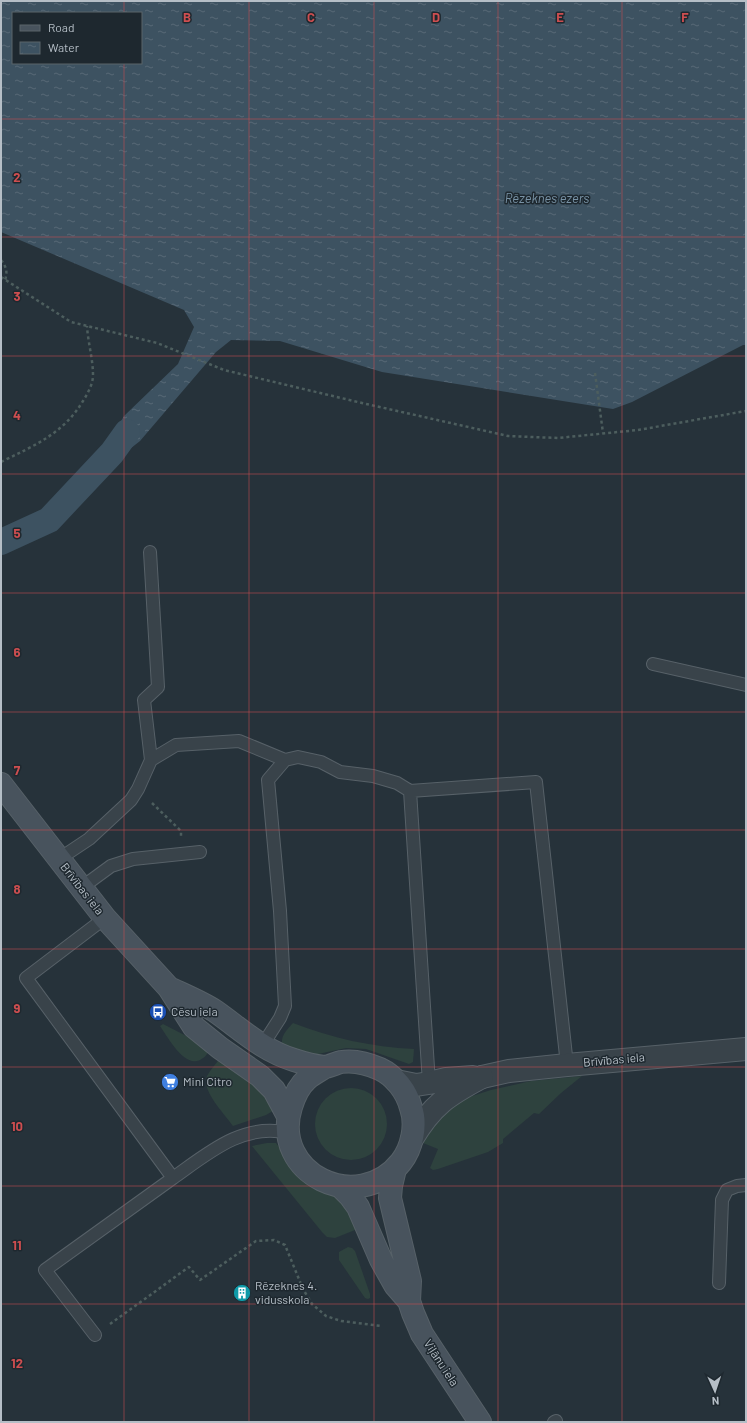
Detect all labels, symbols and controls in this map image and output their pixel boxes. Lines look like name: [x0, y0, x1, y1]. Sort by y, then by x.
text: B: [183, 9, 191, 25]
text: C: [307, 9, 315, 25]
text: D: [432, 9, 440, 25]
text: E: [556, 9, 564, 25]
text: F: [681, 9, 689, 25]
legend: [12, 12, 142, 64]
text: Road: [48, 20, 75, 34]
text: Water: [48, 40, 80, 54]
text: 2: [13, 169, 21, 185]
water label: Rēzeknes ezers: [505, 190, 589, 206]
text: 3: [13, 288, 21, 304]
text: 4: [13, 407, 21, 423]
text: 5: [13, 525, 21, 541]
text: 6: [14, 644, 21, 660]
text: 7: [14, 762, 21, 778]
street label: Brīvības iela: [58, 860, 107, 917]
text: 8: [13, 881, 21, 897]
text: 9: [14, 1000, 21, 1016]
bus stop icon: Cēsu iela: [148, 1002, 168, 1022]
place label: Cēsu iela: [171, 1004, 218, 1018]
street label: Brīvības iela: [582, 1049, 645, 1069]
supermarket icon: Mini Citro: [160, 1072, 180, 1092]
place label: Mini Citro: [183, 1074, 232, 1088]
text: 10: [11, 1118, 23, 1134]
text: 11: [12, 1237, 22, 1253]
place label: Rēzeknes 4. vidusskola: [255, 1278, 317, 1306]
building icon: Rēzeknes 4. vidusskola: [232, 1283, 252, 1303]
street label: Viļānu iela: [422, 1337, 462, 1388]
text: 12: [11, 1355, 23, 1371]
north arrow: [695, 1371, 735, 1411]
text: N: [712, 1395, 720, 1408]

